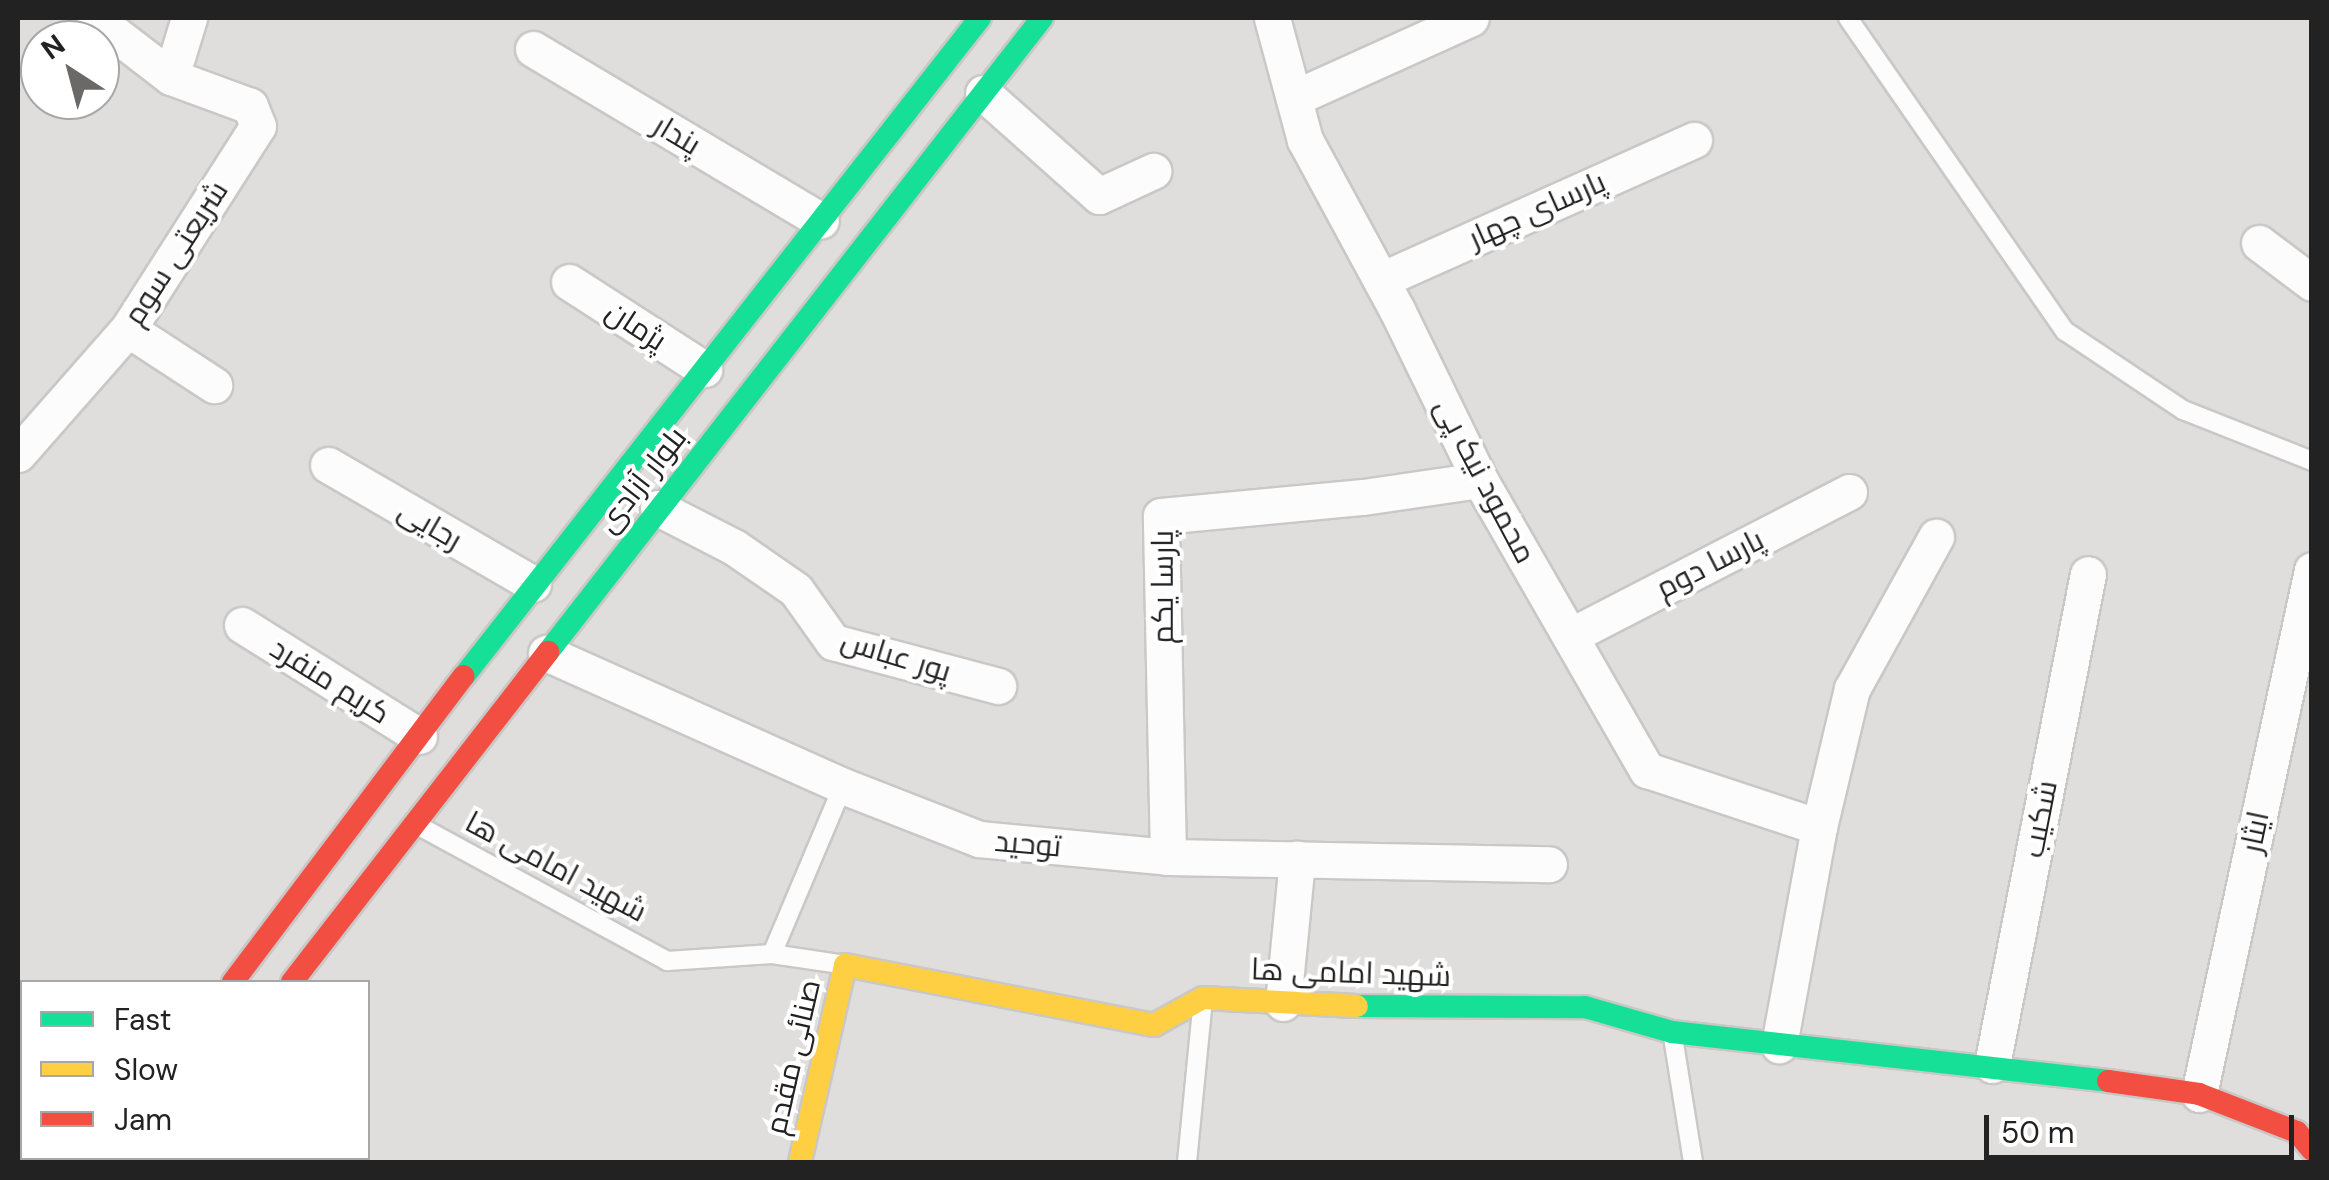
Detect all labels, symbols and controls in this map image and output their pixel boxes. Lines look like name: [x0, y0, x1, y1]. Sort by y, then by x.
north arrow: [20, 20, 120, 120]
text: N: [34, 26, 72, 68]
street label: پندار: [647, 107, 707, 163]
street label: پارسای چهار: [1463, 164, 1611, 256]
street label: شریعتی سوم: [116, 174, 236, 332]
street label: پژمان: [599, 293, 673, 359]
street label: محمود نیک پی: [1427, 393, 1543, 569]
street label: بلوار آزادی: [590, 420, 694, 540]
street label: رجایی: [392, 492, 468, 558]
street label: پارسا دوم: [1650, 522, 1770, 606]
street label: پارسا یکم: [1145, 530, 1181, 644]
street label: پور عباس: [837, 622, 955, 690]
street label: کریم منفرد: [264, 630, 396, 732]
street label: شکیب: [2015, 777, 2065, 861]
street label: شهید امامی ها: [459, 804, 653, 930]
street label: ایثار: [2233, 808, 2277, 856]
street label: توحید: [993, 823, 1063, 865]
street label: شهید امامی ها: [1250, 952, 1452, 994]
street label: صنائی مقدم: [758, 976, 828, 1138]
legend: [20, 980, 370, 1160]
text: Fast: [114, 1000, 172, 1039]
text: Slow: [114, 1050, 178, 1089]
scale bar: [1989, 1095, 2299, 1157]
text: Jam: [114, 1100, 172, 1139]
text: 50 m: [2001, 1113, 2075, 1152]

